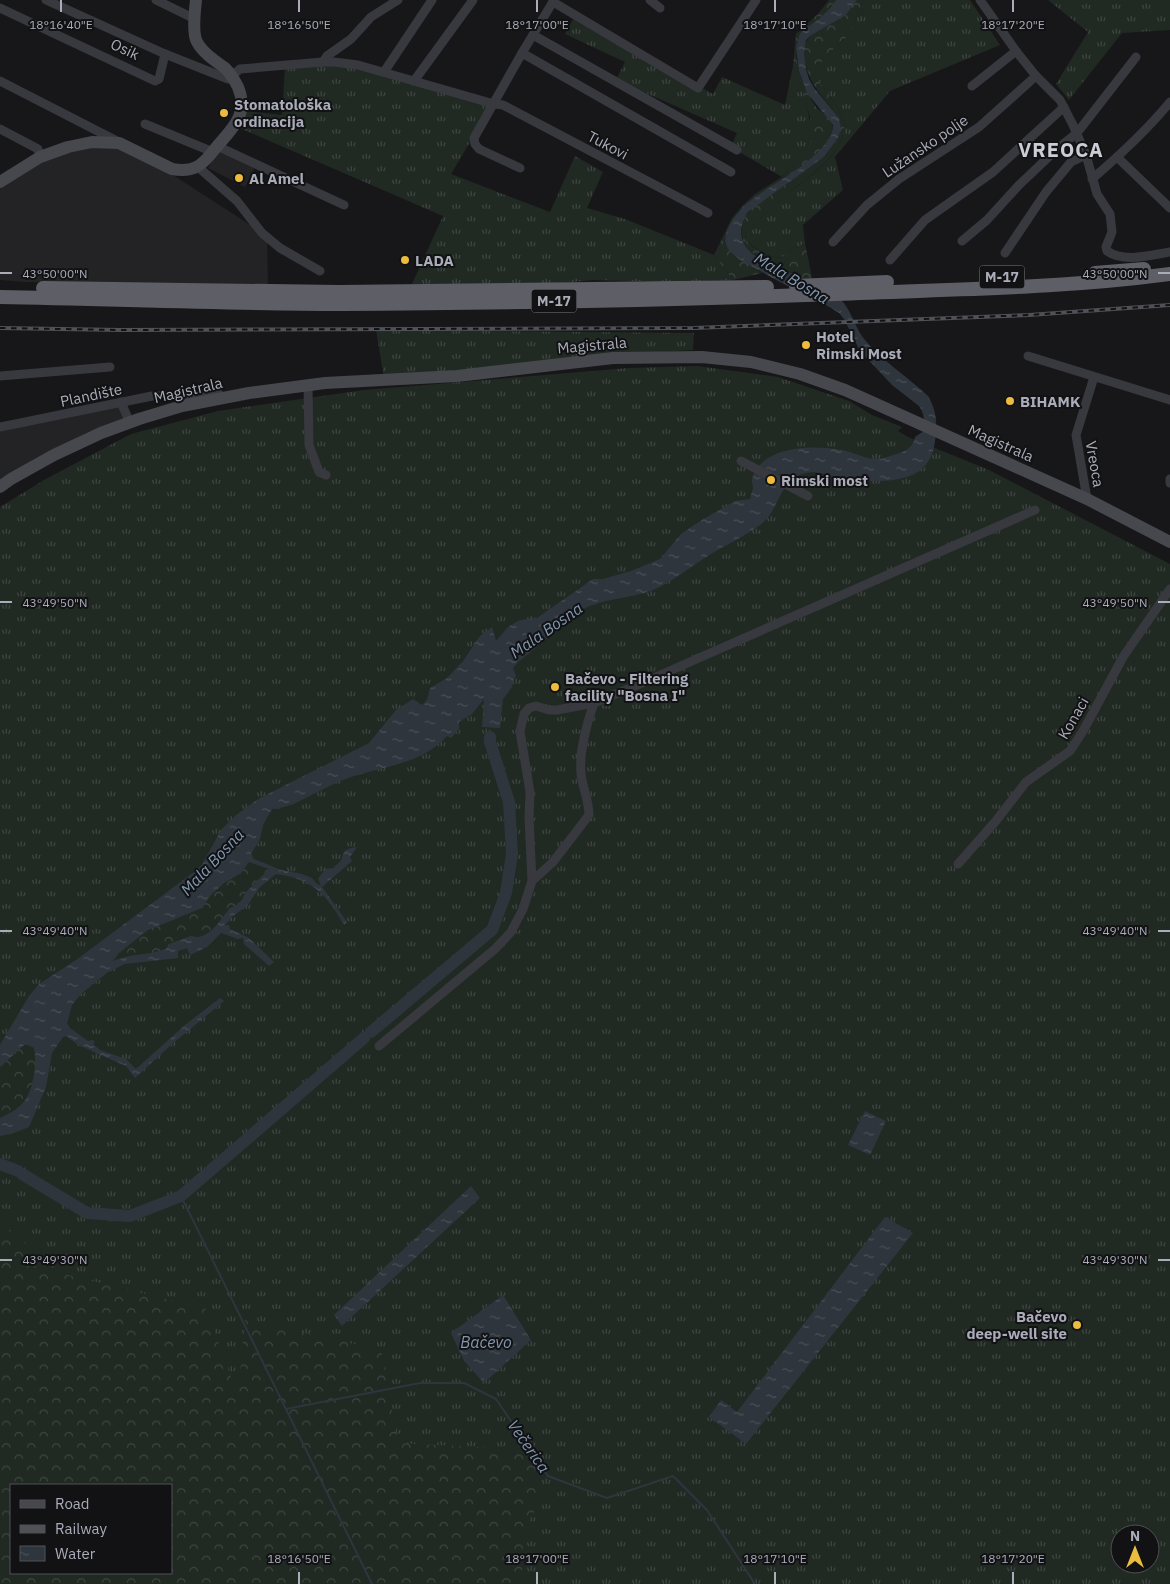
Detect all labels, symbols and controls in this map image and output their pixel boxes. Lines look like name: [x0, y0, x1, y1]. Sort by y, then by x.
text: 18°16'40"E: [29, 17, 93, 32]
text: 18°16'50"E: [267, 17, 331, 32]
text: 18°17'00"E: [505, 17, 569, 32]
text: 18°17'10"E: [743, 17, 807, 32]
text: 18°17'20"E: [981, 17, 1045, 32]
street label: Osik: [108, 34, 142, 64]
place label: Stomatološka ordinacija: [234, 95, 332, 131]
marker: Stomatološka ordinacija: [218, 107, 230, 119]
street label: Lužansko polje: [878, 110, 972, 182]
street label: Tukovi: [584, 126, 632, 164]
district label: VREOCA: [1018, 136, 1104, 163]
place label: Al Amel: [249, 169, 304, 188]
marker: Al Amel: [233, 172, 245, 184]
water label: Mala Bosna: [751, 248, 833, 308]
place label: LADA: [415, 251, 454, 270]
marker: LADA: [399, 254, 411, 266]
text: 43°50'00"N: [22, 266, 88, 281]
road number: M-17: [980, 266, 1024, 288]
text: 43°50'00"N: [1082, 266, 1148, 281]
road number: M-17: [532, 290, 576, 312]
place label: Hotel Rimski Most: [816, 327, 902, 363]
street label: Magistrala: [556, 332, 628, 358]
marker: Hotel Rimski Most: [800, 339, 812, 351]
street label: Magistrala: [152, 373, 224, 407]
street label: Plandište: [58, 379, 124, 411]
place label: BIHAMK: [1020, 392, 1081, 411]
marker: BIHAMK: [1004, 395, 1016, 407]
street label: Magistrala: [965, 420, 1037, 466]
street label: Vreoca: [1082, 439, 1108, 489]
place label: Rimski most: [781, 471, 868, 490]
marker: Rimski most: [765, 474, 777, 486]
text: 43°49'50"N: [22, 595, 88, 610]
text: 43°49'50"N: [1082, 595, 1148, 610]
water label: Mala Bosna: [506, 598, 586, 662]
place label: Bačevo - Filtering facility "Bosna I": [565, 669, 689, 705]
marker: Bačevo - Filtering facility "Bosna I": [549, 681, 561, 693]
street label: Konaci: [1053, 694, 1093, 742]
water label: Mala Bosna: [176, 825, 248, 899]
text: 43°49'40"N: [22, 923, 88, 938]
text: 43°49'40"N: [1082, 923, 1148, 938]
text: 43°49'30"N: [22, 1252, 88, 1267]
text: 43°49'30"N: [1082, 1252, 1148, 1267]
place label: Bačevo deep-well site: [966, 1307, 1067, 1343]
marker: Bačevo deep-well site: [1071, 1319, 1083, 1331]
water label: Bačevo: [460, 1332, 512, 1352]
water label: Večerica: [504, 1416, 554, 1476]
legend: [10, 1484, 172, 1574]
text: Road: [55, 1494, 90, 1513]
text: Railway: [55, 1519, 108, 1538]
north arrow: [1110, 1524, 1160, 1574]
text: N: [1130, 1527, 1140, 1545]
text: Water: [55, 1544, 96, 1563]
text: 18°16'50"E: [267, 1551, 331, 1566]
text: 18°17'00"E: [505, 1551, 569, 1566]
text: 18°17'10"E: [743, 1551, 807, 1566]
text: 18°17'20"E: [981, 1551, 1045, 1566]

